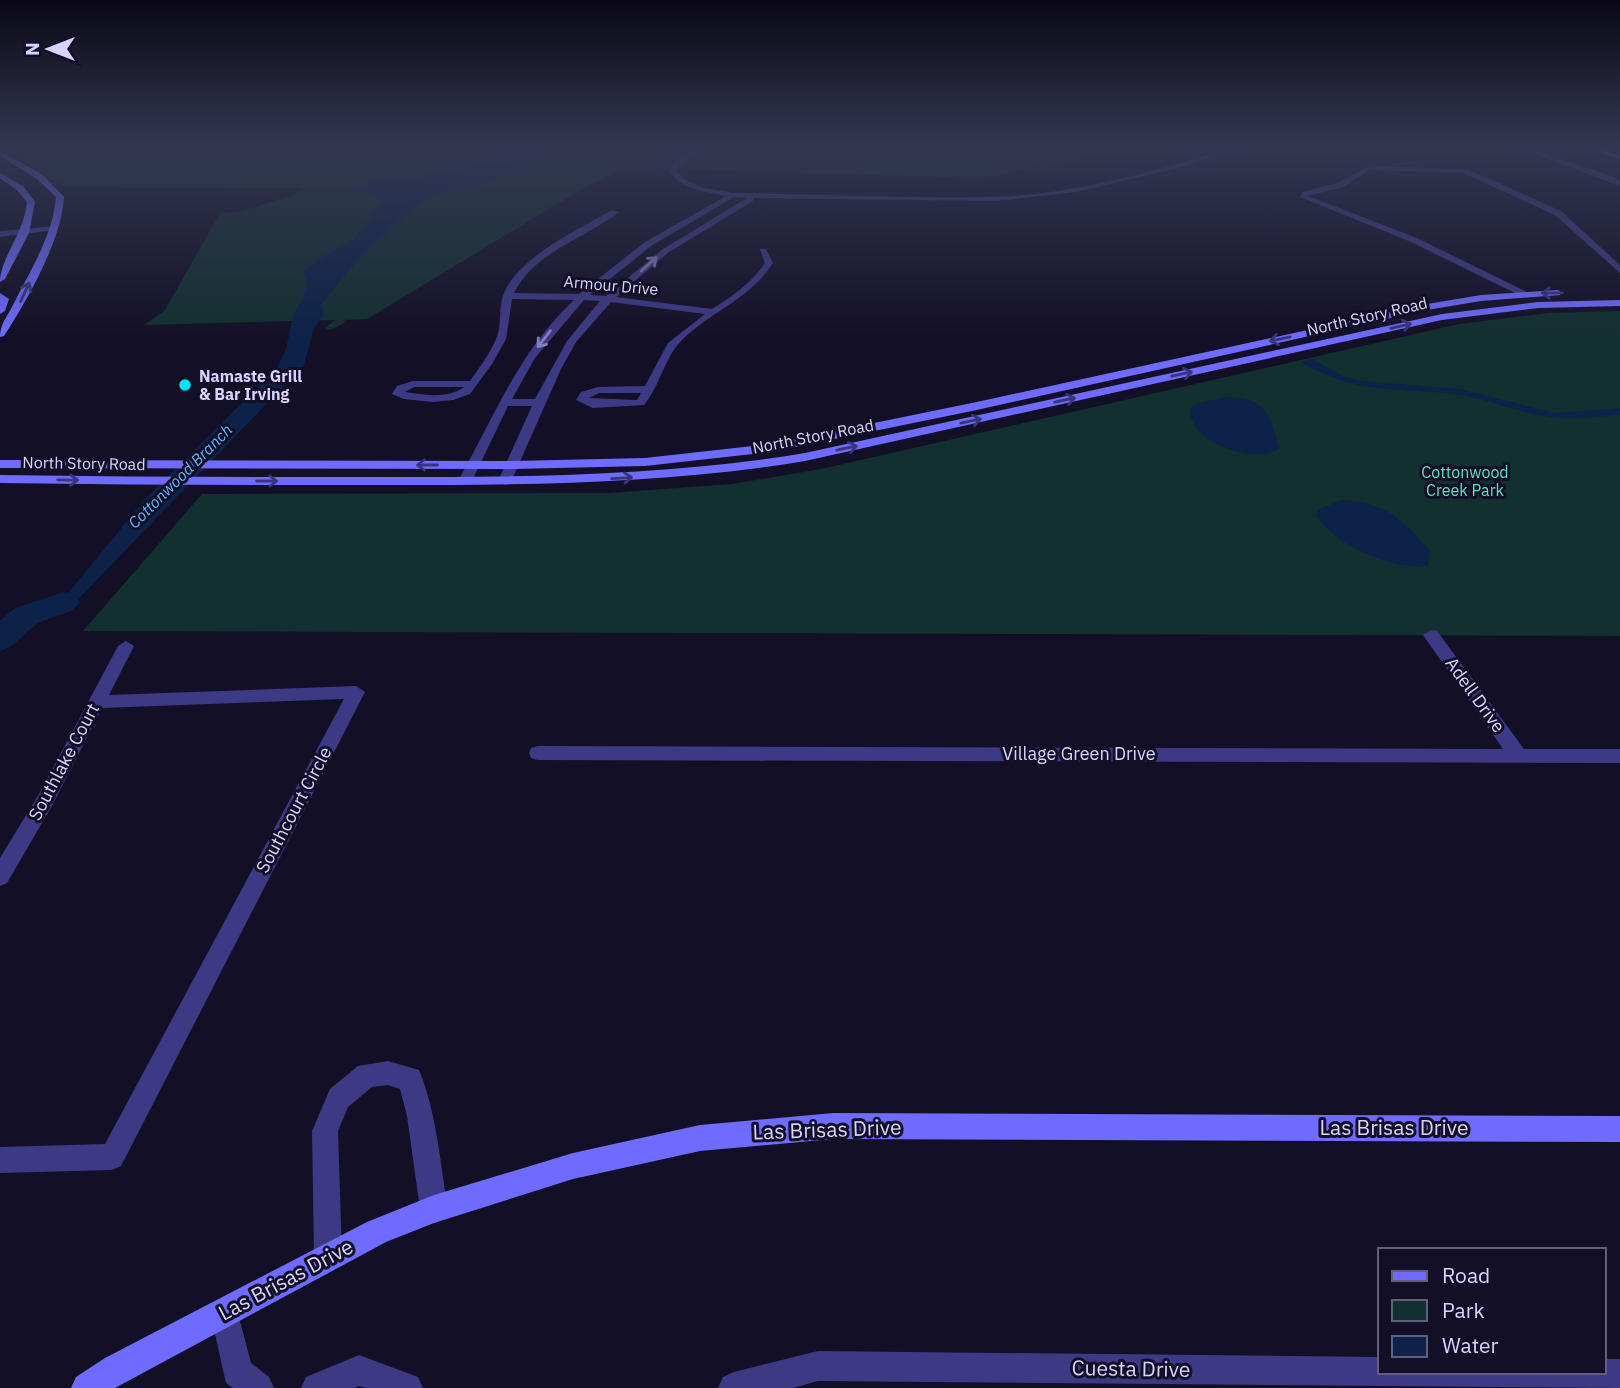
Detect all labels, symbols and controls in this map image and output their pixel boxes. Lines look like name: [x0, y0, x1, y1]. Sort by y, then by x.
north arrow: [14, 14, 84, 84]
text: N: [20, 42, 44, 56]
one-way arrow: [639, 256, 657, 272]
street label: Armour Drive: [563, 271, 659, 299]
one-way arrow: [18, 282, 32, 303]
one-way arrow: [1541, 286, 1564, 300]
street label: North Story Road: [1305, 292, 1429, 340]
one-way arrow: [1389, 319, 1412, 333]
one-way arrow: [537, 330, 552, 348]
one-way arrow: [1269, 333, 1292, 347]
place label: Namaste Grill & Bar Irving: [199, 366, 302, 404]
one-way arrow: [1170, 367, 1193, 381]
marker: Namaste Grill & Bar Irving: [177, 377, 193, 393]
one-way arrow: [1053, 393, 1076, 407]
street label: North Story Road: [751, 414, 875, 458]
one-way arrow: [959, 414, 982, 427]
water label: Cottonwood Branch: [124, 420, 236, 532]
one-way arrow: [835, 441, 858, 454]
street label: North Story Road: [22, 452, 146, 474]
one-way arrow: [415, 458, 438, 472]
park label: Cottonwood Creek Park: [1421, 462, 1509, 500]
one-way arrow: [610, 471, 633, 484]
one-way arrow: [56, 473, 79, 487]
one-way arrow: [255, 474, 278, 488]
street label: Adell Drive: [1440, 653, 1511, 737]
street label: Southlake Court: [23, 699, 104, 824]
street label: Village Green Drive: [1002, 742, 1156, 765]
street label: Southcourt Circle: [251, 743, 337, 877]
street label: Las Brisas Drive: [752, 1112, 902, 1146]
street label: Las Brisas Drive: [1320, 1113, 1468, 1141]
street label: Las Brisas Drive: [213, 1232, 358, 1326]
legend: [1378, 1248, 1606, 1374]
text: Road: [1442, 1261, 1490, 1289]
text: Park: [1442, 1296, 1485, 1324]
text: Water: [1442, 1331, 1499, 1359]
street label: Cuesta Drive: [1071, 1353, 1191, 1383]

